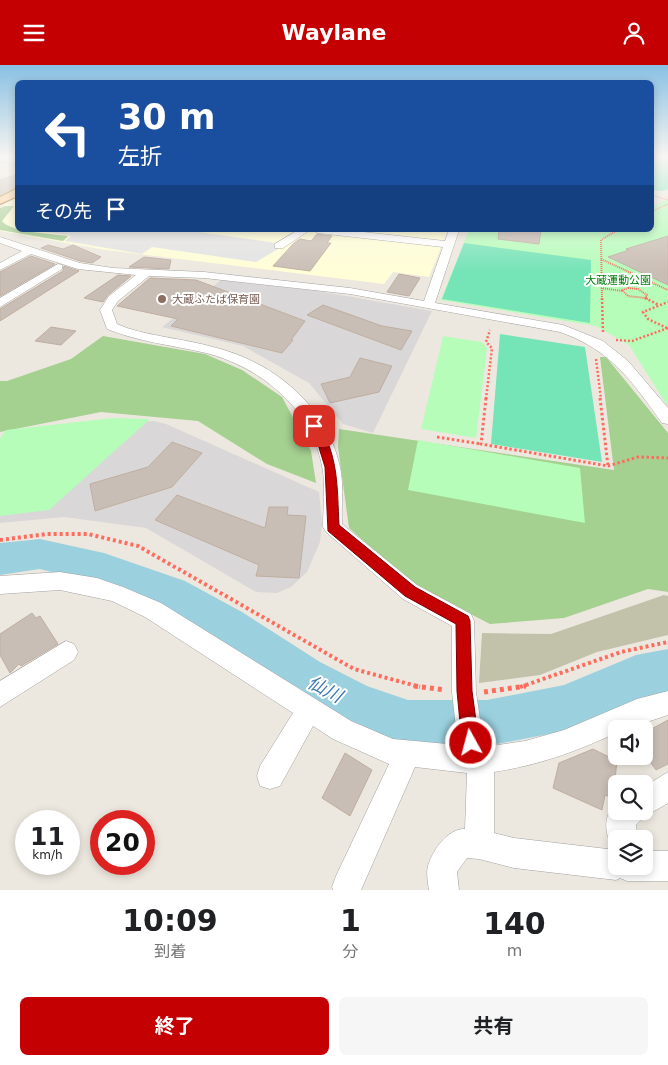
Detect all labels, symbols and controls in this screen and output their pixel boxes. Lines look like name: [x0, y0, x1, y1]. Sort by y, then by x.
icon: menu: [20, 19, 48, 47]
icon: person: [620, 19, 648, 47]
text: Waylane: [282, 20, 386, 45]
text: 30 m: [118, 97, 215, 137]
icon: left: [35, 100, 100, 165]
text: 左折: [118, 144, 162, 169]
icon: arrive: [102, 195, 130, 223]
text: その先: [35, 200, 92, 222]
park label: 大蔵運動公園: [585, 274, 651, 287]
marker: 大蔵ふたば保育園: [156, 293, 168, 305]
place label: 大蔵ふたば保育園: [172, 293, 260, 306]
pin: [293, 405, 335, 447]
icon: arrive: [300, 412, 328, 440]
water label: 仙川: [304, 671, 348, 707]
position arrow: [444, 716, 496, 768]
map controls: [608, 720, 653, 875]
button: sound: [608, 720, 653, 765]
button: search: [608, 775, 653, 820]
speed limit sign: 20: [90, 810, 155, 875]
text: 11: [30, 822, 65, 851]
button: layers: [608, 830, 653, 875]
text: km/h: [32, 848, 63, 862]
text: 10:09: [122, 903, 218, 938]
text: 1: [340, 903, 361, 938]
text: 140: [483, 906, 546, 941]
text: m: [507, 941, 522, 960]
text: 到着: [154, 942, 186, 961]
text: 分: [342, 942, 358, 961]
button: 終了: [20, 997, 329, 1055]
button: 共有: [339, 997, 648, 1055]

